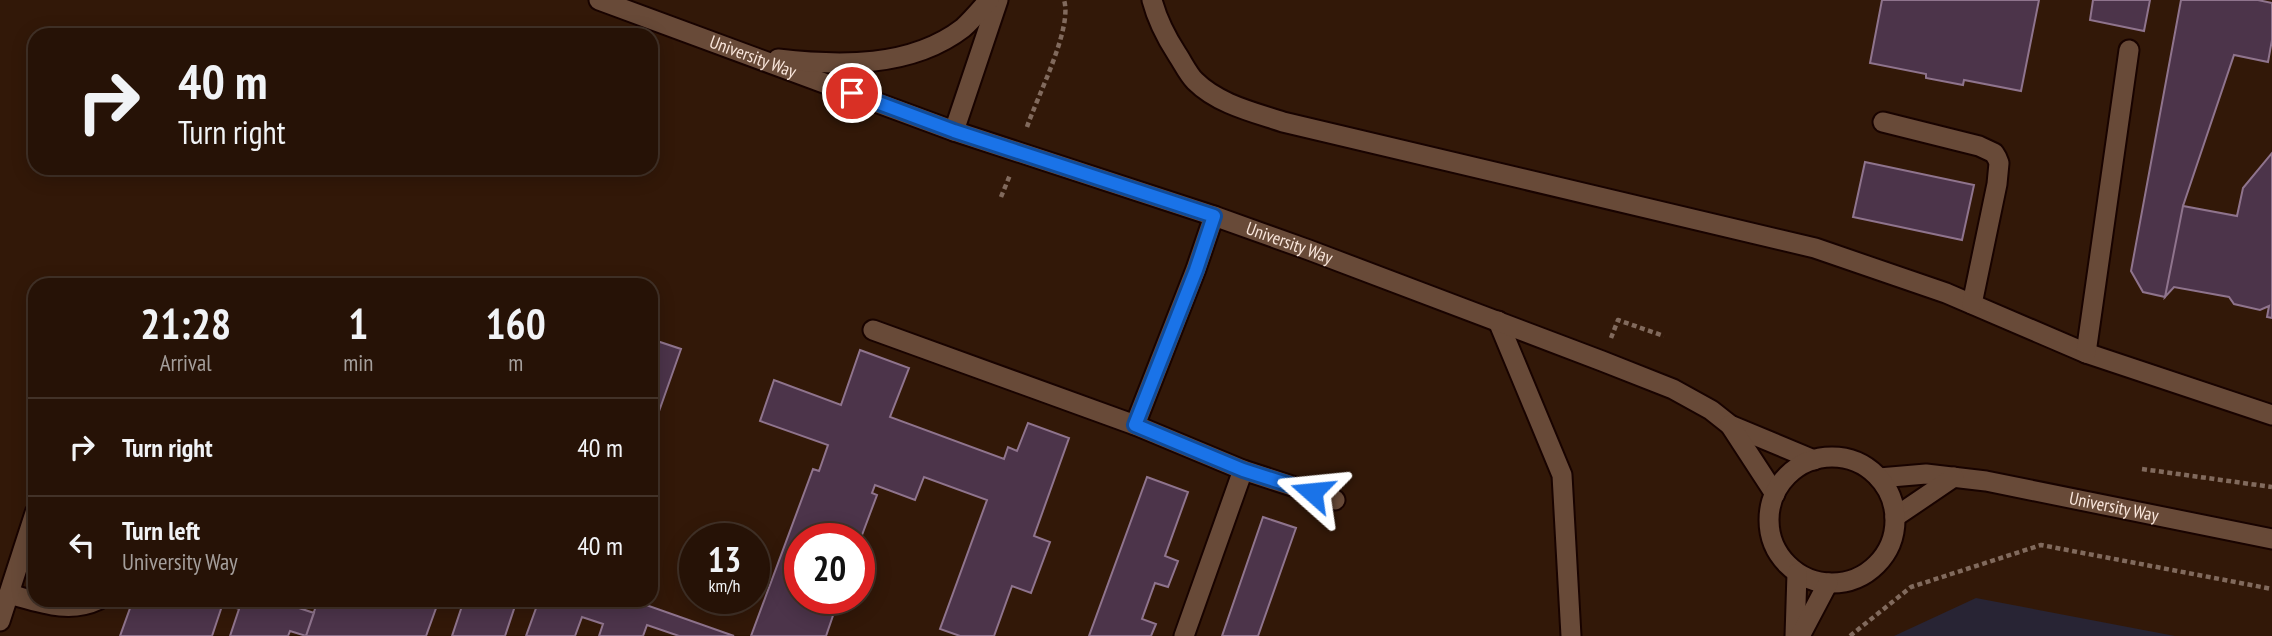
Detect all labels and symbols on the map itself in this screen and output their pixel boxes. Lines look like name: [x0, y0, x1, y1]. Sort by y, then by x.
street label: University Way: [707, 30, 800, 83]
pin: [822, 63, 882, 123]
street label: University Way: [1243, 216, 1336, 269]
position arrow: [1275, 455, 1349, 529]
street label: University Way: [2067, 486, 2161, 527]
speed limit sign: 20: [784, 523, 875, 614]

